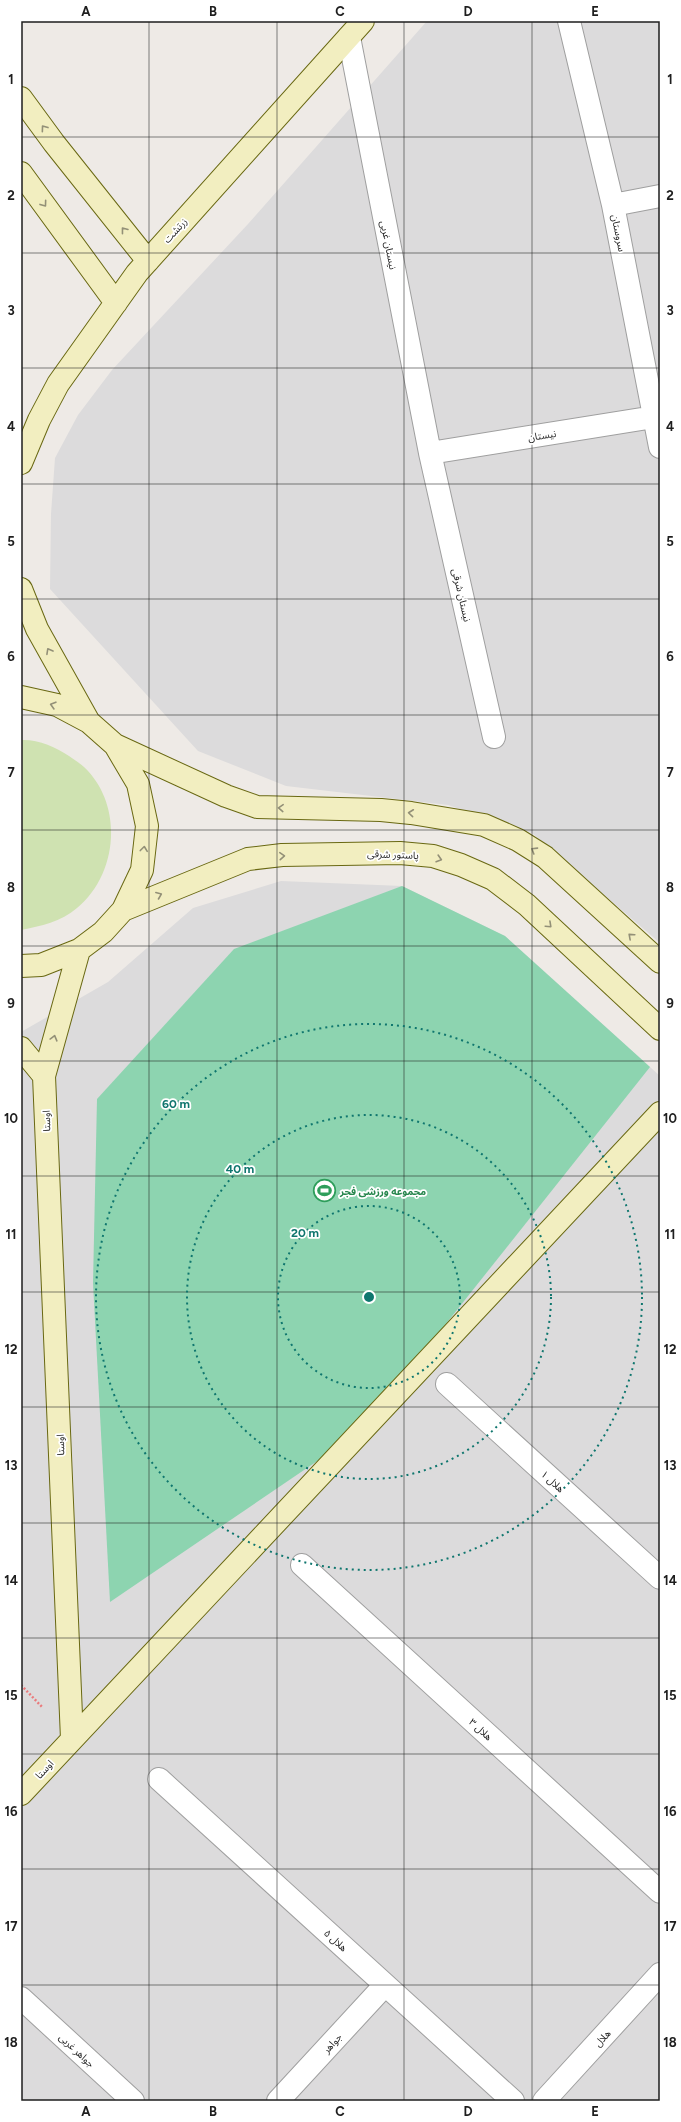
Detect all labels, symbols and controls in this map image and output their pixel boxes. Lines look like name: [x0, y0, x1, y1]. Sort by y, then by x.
text: A: [81, 4, 91, 19]
text: B: [209, 4, 217, 19]
text: C: [335, 4, 345, 19]
text: D: [463, 4, 473, 19]
text: E: [591, 4, 599, 19]
text: 1: [8, 72, 14, 87]
text: 1: [667, 72, 673, 87]
one-way arrow: [41, 126, 48, 133]
text: 2: [7, 188, 15, 203]
text: 2: [666, 188, 674, 203]
one-way arrow: [39, 200, 47, 207]
street label: سروستان: [609, 213, 629, 253]
street label: زرتشت: [161, 215, 190, 246]
street label: نیستان غربی: [377, 219, 400, 271]
one-way arrow: [122, 228, 129, 235]
text: 3: [7, 303, 15, 318]
text: 3: [666, 303, 674, 318]
text: 4: [7, 419, 15, 434]
text: 4: [666, 419, 674, 434]
street label: نیستان: [527, 427, 557, 444]
text: 5: [7, 534, 15, 549]
text: 5: [666, 534, 674, 549]
street label: نیستان شرقی: [449, 567, 474, 623]
one-way arrow: [47, 648, 54, 655]
text: 6: [7, 649, 15, 664]
text: 6: [666, 649, 674, 664]
one-way arrow: [50, 701, 57, 710]
text: 7: [7, 765, 15, 780]
text: 7: [666, 765, 674, 780]
one-way arrow: [278, 804, 284, 813]
one-way arrow: [407, 808, 414, 817]
one-way arrow: [139, 846, 148, 852]
street label: پاستور شرقی: [367, 847, 419, 862]
one-way arrow: [531, 847, 538, 855]
one-way arrow: [279, 851, 285, 860]
one-way arrow: [436, 854, 443, 862]
text: 8: [7, 880, 15, 895]
text: 8: [666, 880, 674, 895]
one-way arrow: [155, 892, 163, 900]
one-way arrow: [544, 920, 552, 928]
one-way arrow: [628, 933, 636, 940]
text: 9: [7, 996, 15, 1011]
text: 9: [666, 996, 674, 1011]
one-way arrow: [50, 1035, 58, 1041]
text: 60 m: [162, 1097, 190, 1111]
street label: اوستا: [40, 1110, 53, 1132]
text: 10: [4, 1111, 18, 1126]
text: 10: [663, 1111, 677, 1126]
text: 40 m: [226, 1162, 254, 1176]
sports icon: مجموعه ورزشی فجر: [311, 1178, 337, 1204]
place label: مجموعه ورزشی فجر: [339, 1185, 426, 1198]
text: 20 m: [291, 1226, 319, 1240]
text: 11: [6, 1227, 16, 1242]
text: 11: [665, 1227, 675, 1242]
centre of rings: [362, 1290, 376, 1304]
text: 12: [4, 1342, 18, 1357]
text: 12: [663, 1342, 677, 1357]
street label: اوستا: [54, 1434, 67, 1456]
text: 13: [5, 1458, 17, 1473]
text: 13: [664, 1458, 676, 1473]
street label: هلال ۱: [538, 1468, 567, 1495]
text: 14: [4, 1573, 18, 1588]
text: 14: [663, 1573, 677, 1588]
text: 15: [4, 1688, 18, 1703]
text: 15: [663, 1688, 677, 1703]
street label: هلال ۳: [466, 1716, 495, 1743]
street label: اوستا: [32, 1757, 56, 1782]
text: 16: [4, 1804, 18, 1819]
text: 16: [663, 1804, 677, 1819]
text: 17: [5, 1919, 17, 1934]
text: 17: [664, 1919, 676, 1934]
street label: هلال ۵: [321, 1927, 350, 1954]
street label: هلال: [591, 2027, 614, 2050]
street label: جواهر: [319, 2030, 345, 2057]
street label: جواهر غربی: [56, 2031, 97, 2070]
text: 18: [4, 2035, 18, 2050]
text: 18: [663, 2035, 677, 2050]
text: A: [81, 2104, 91, 2119]
text: B: [209, 2104, 217, 2119]
text: C: [335, 2104, 345, 2119]
text: D: [463, 2104, 473, 2119]
text: E: [591, 2104, 599, 2119]

